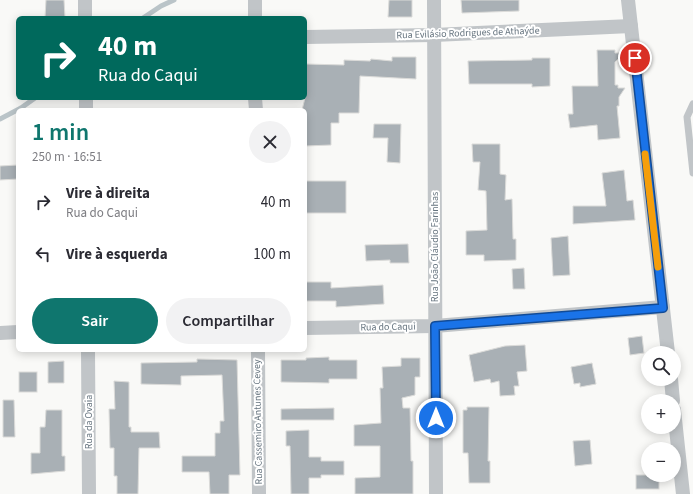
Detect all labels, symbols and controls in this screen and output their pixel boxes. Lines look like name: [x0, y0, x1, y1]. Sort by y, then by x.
street label: Rua Evilásio Rodrigues de Athaýde: [396, 24, 540, 42]
text: 40 m: [98, 26, 157, 66]
icon: right: [32, 32, 84, 84]
pin: [618, 41, 652, 75]
icon: arrive: [624, 47, 646, 69]
text: Rua do Caqui: [98, 63, 198, 88]
text: 1 min: [32, 115, 89, 150]
button: close: [249, 121, 291, 163]
text: 250 m · 16:51: [32, 148, 102, 166]
text: Vire à direita: [66, 183, 150, 204]
icon: right: [32, 191, 54, 213]
text: 40 m: [261, 192, 291, 213]
street label: Rua João Cláudio Farinhas: [428, 192, 442, 302]
text: Rua do Caqui: [66, 204, 138, 222]
icon: left: [32, 243, 54, 265]
text: Vire à esquerda: [66, 244, 168, 265]
text: 100 m: [253, 244, 291, 265]
button: Sair: [32, 298, 158, 344]
button: Compartilhar: [166, 298, 291, 344]
street label: Rua do Caqui: [360, 320, 416, 334]
map controls: [641, 346, 681, 482]
button: search: [641, 346, 681, 386]
street label: Rua Cassemiro Antunes Cevey: [250, 359, 266, 485]
button: +: [641, 394, 681, 434]
street label: Rua da Ovaia: [82, 395, 96, 449]
position arrow: [415, 397, 457, 439]
button: −: [641, 442, 681, 482]

